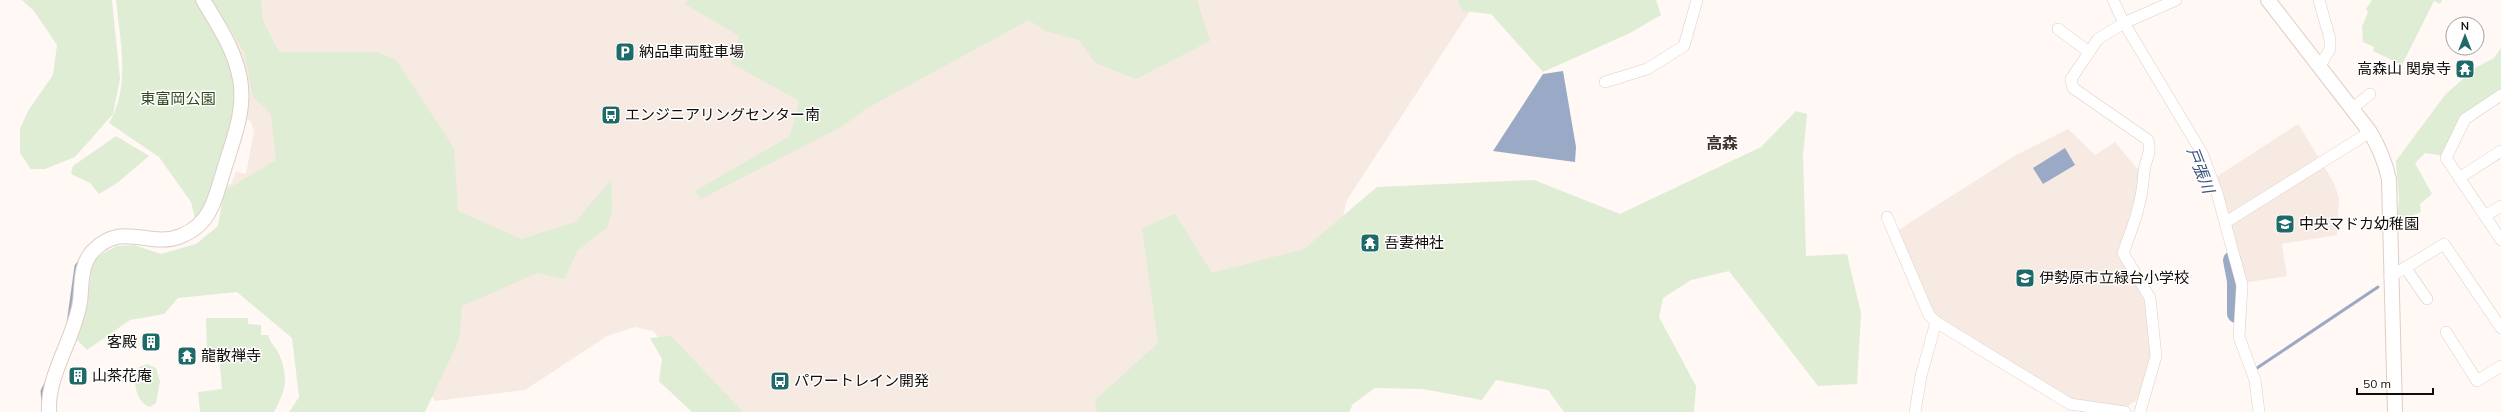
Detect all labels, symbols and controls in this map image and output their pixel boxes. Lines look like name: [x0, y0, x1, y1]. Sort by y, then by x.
north arrow: [2445, 16, 2485, 56]
text: N: [2461, 19, 2469, 33]
parking icon: 納品車両駐車場: [614, 41, 636, 63]
place label: 納品車両駐車場: [639, 42, 744, 61]
temple icon: 高森山 関泉寺: [2454, 58, 2476, 80]
place label: 高森山 関泉寺: [2357, 59, 2451, 78]
park label: 東富岡公園: [140, 89, 216, 108]
bus stop icon: エンジニアリングセンター南: [600, 104, 622, 126]
place label: エンジニアリングセンター南: [625, 105, 820, 124]
district label: 高森: [1706, 133, 1738, 153]
water label: 戸張川: [2183, 144, 2220, 198]
school or university icon: 中央マドカ幼稚園: [2274, 213, 2296, 235]
place label: 中央マドカ幼稚園: [2299, 214, 2419, 233]
temple icon: 吾妻神社: [1359, 232, 1381, 254]
place label: 吾妻神社: [1384, 233, 1444, 252]
school or university icon: 伊勢原市立緑台小学校: [2014, 267, 2036, 289]
place label: 伊勢原市立緑台小学校: [2039, 268, 2189, 287]
building icon: 客殿: [140, 331, 162, 353]
place label: 客殿: [107, 332, 137, 351]
temple icon: 龍散禅寺: [176, 345, 198, 367]
place label: 龍散禅寺: [201, 346, 261, 365]
building icon: 山茶花庵: [67, 365, 89, 387]
place label: 山茶花庵: [92, 366, 152, 385]
bus stop icon: パワートレイン開発: [769, 370, 791, 392]
scale bar: [2357, 370, 2433, 396]
place label: パワートレイン開発: [794, 371, 929, 390]
text: 50 m: [2363, 376, 2391, 391]

